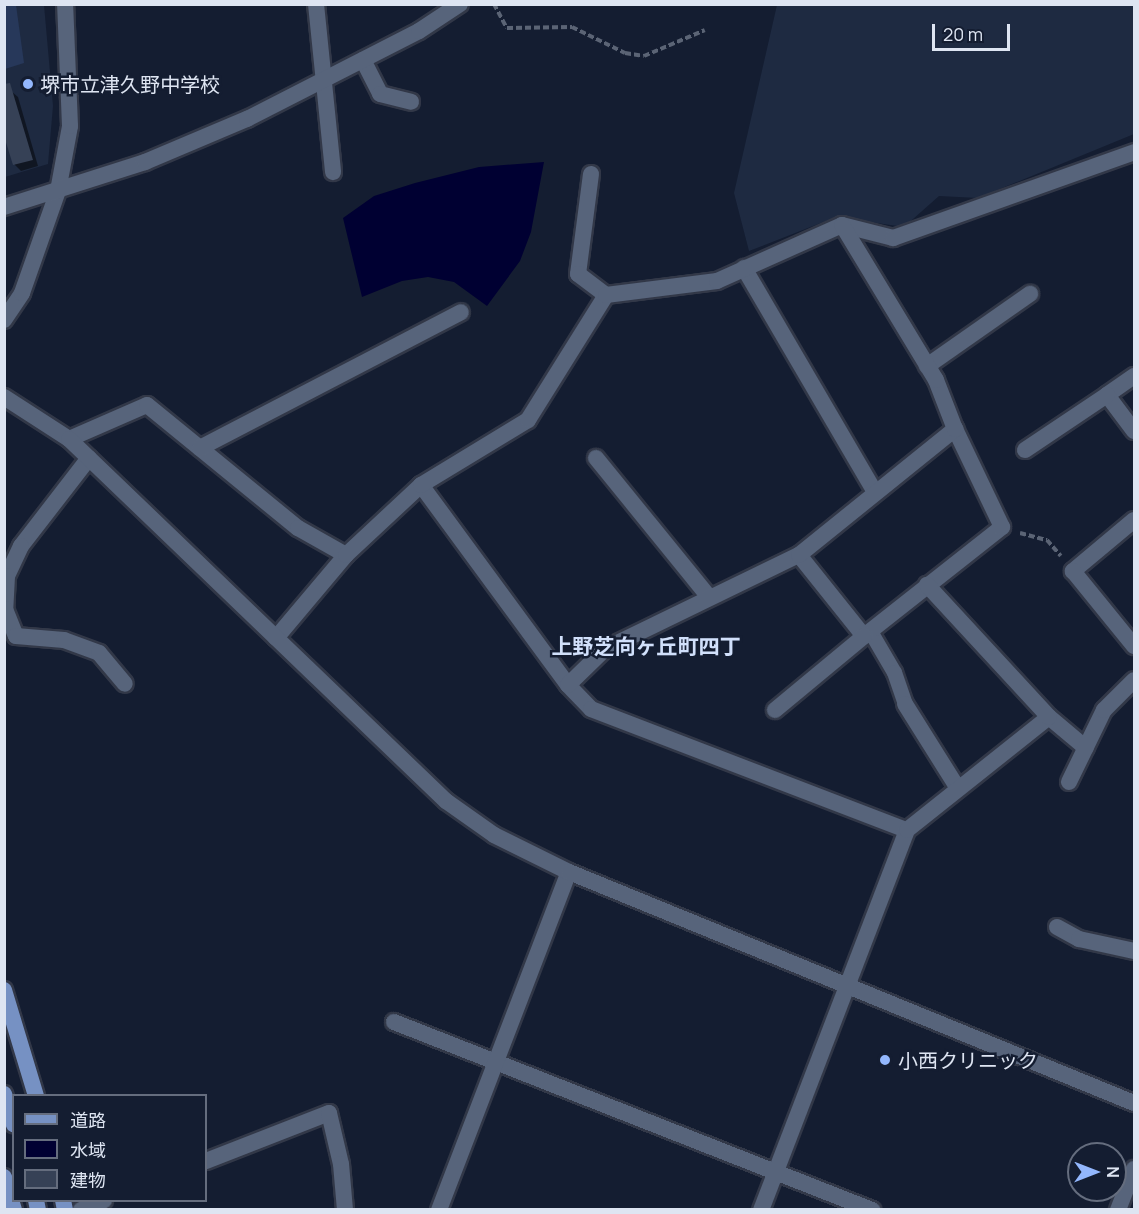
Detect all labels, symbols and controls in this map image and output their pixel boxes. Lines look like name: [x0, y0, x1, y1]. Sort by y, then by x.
scale bar: [935, 12, 1013, 50]
text: 20 m: [943, 22, 983, 46]
place label: 堺市立津久野中学校: [40, 72, 220, 96]
marker: 堺市立津久野中学校: [21, 77, 35, 91]
district label: 上野芝向ヶ丘町四丁: [552, 633, 740, 659]
place label: 小西クリニック: [898, 1048, 1038, 1072]
marker: 小西クリニック: [876, 1051, 894, 1069]
legend: [12, 1094, 207, 1202]
text: 道路: [70, 1108, 106, 1132]
text: 水域: [70, 1138, 106, 1162]
north arrow: [1067, 1142, 1127, 1202]
text: N: [1102, 1166, 1124, 1178]
text: 建物: [70, 1168, 106, 1192]

